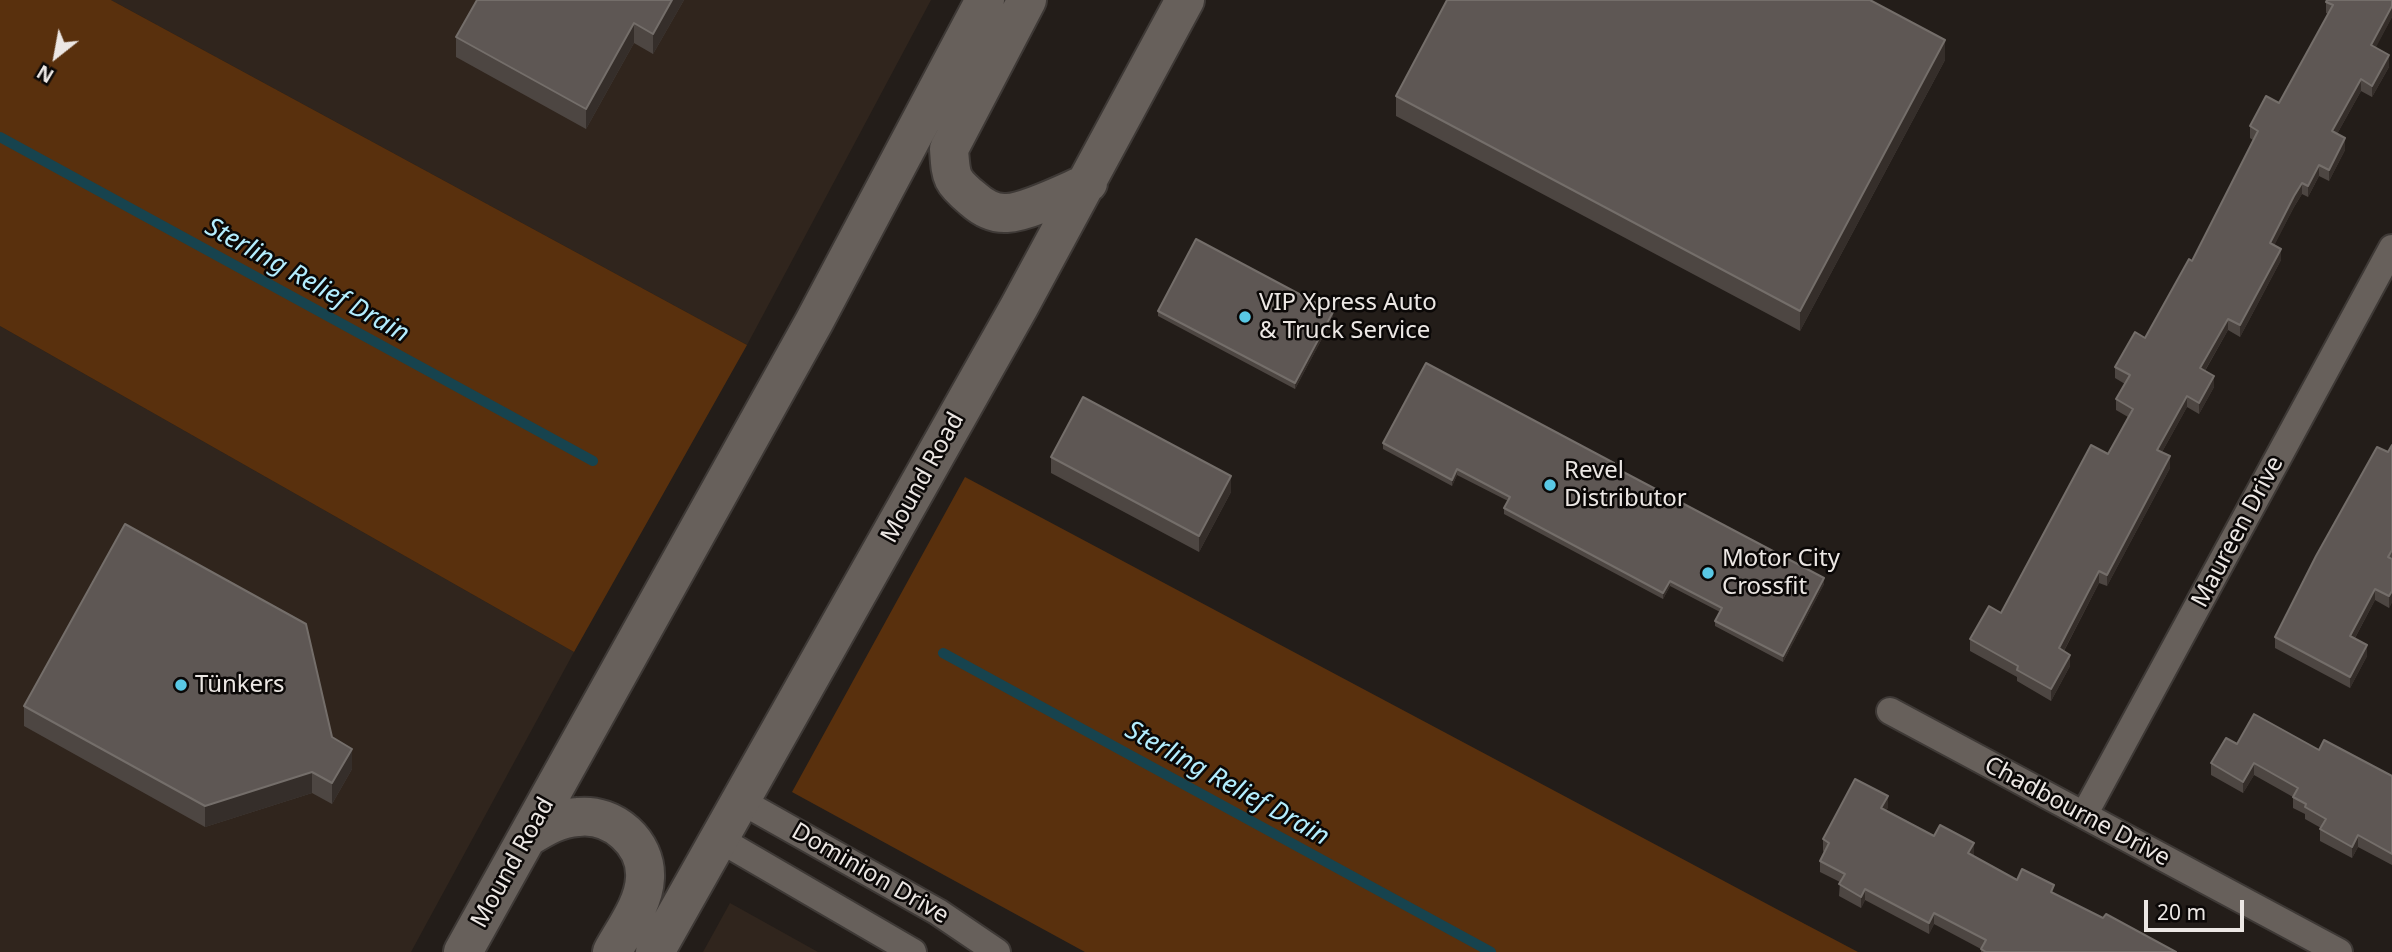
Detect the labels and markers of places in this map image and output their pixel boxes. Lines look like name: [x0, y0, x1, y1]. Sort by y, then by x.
place label: VIP Xpress Auto & Truck Service: [1259, 289, 1437, 345]
marker: VIP Xpress Auto & Truck Service: [1237, 309, 1253, 325]
place label: Revel Distributor: [1564, 457, 1687, 513]
marker: Revel Distributor: [1542, 477, 1558, 493]
place label: Motor City Crossfit: [1722, 545, 1840, 601]
marker: Motor City Crossfit: [1700, 565, 1716, 581]
place label: Tünkers: [195, 671, 285, 699]
marker: Tünkers: [173, 677, 189, 693]

